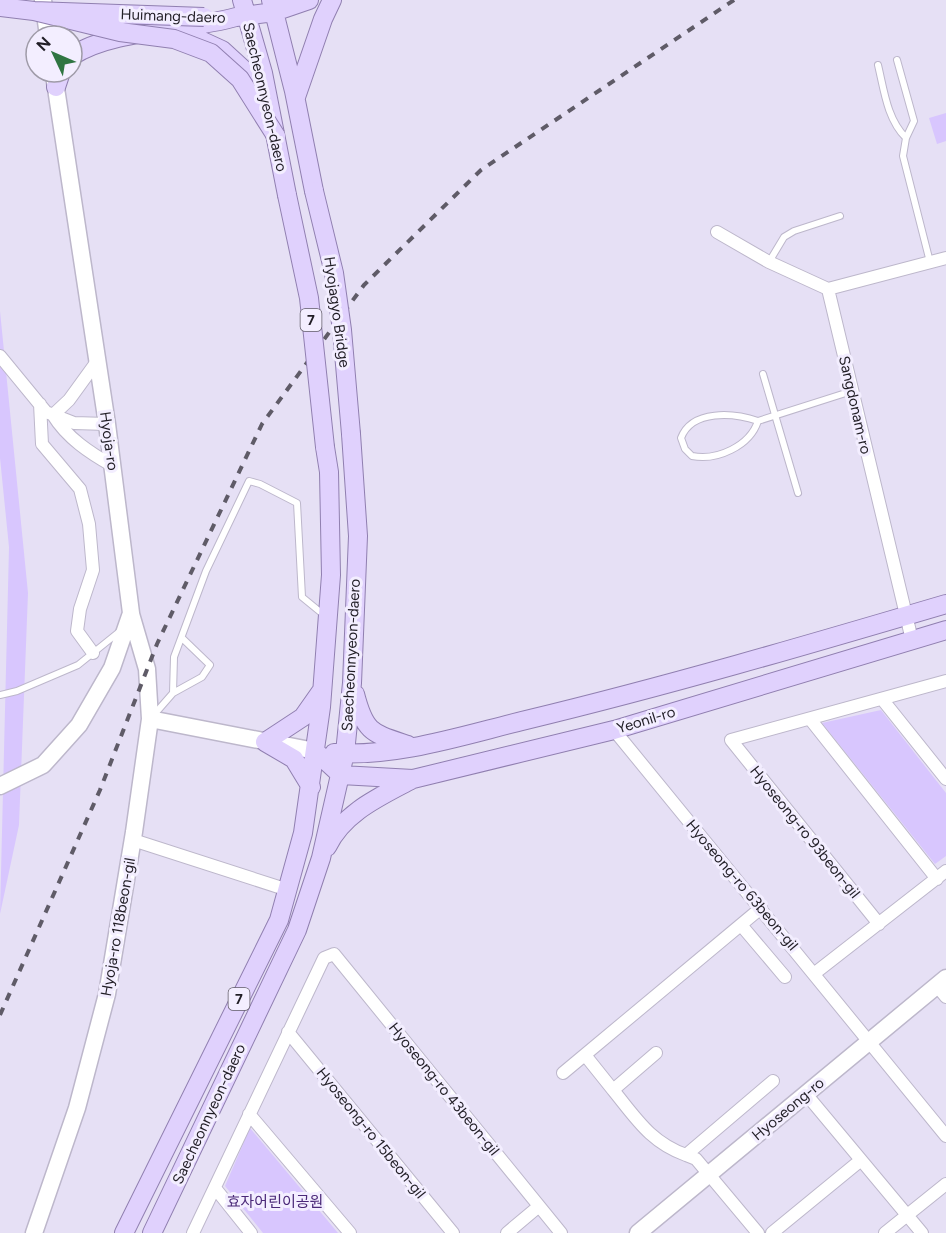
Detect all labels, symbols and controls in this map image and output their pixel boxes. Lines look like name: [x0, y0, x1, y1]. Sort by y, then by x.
street label: Huimang-daero: [120, 5, 226, 27]
street label: Saecheonnyeon-daero: [239, 21, 291, 174]
north arrow: [24, 24, 84, 84]
text: N: [32, 33, 55, 55]
street label: Hyojagyo Bridge: [320, 255, 354, 369]
road number: 7: [300, 309, 322, 331]
street label: Sangdonam-ro: [835, 354, 875, 456]
street label: Hyoja-ro: [96, 410, 122, 472]
street label: Saecheonnyeon-daero: [338, 578, 364, 732]
street label: Yeonil-ro: [615, 703, 678, 737]
street label: Hyoseong-ro 93beon-gil: [746, 762, 864, 902]
street label: Hyoseong-ro 63beon-gil: [682, 816, 802, 954]
street label: Hyoja-ro 118beon-gil: [97, 856, 139, 998]
road number: 7: [228, 988, 250, 1010]
street label: Hyoseong-ro 43beon-gil: [385, 1019, 503, 1159]
street label: Saecheonnyeon-daero: [169, 1041, 250, 1187]
street label: Hyoseong-ro 15beon-gil: [313, 1064, 429, 1202]
street label: Hyoseong-ro: [748, 1073, 828, 1144]
park label: 효자어린이공원: [227, 1193, 323, 1211]

